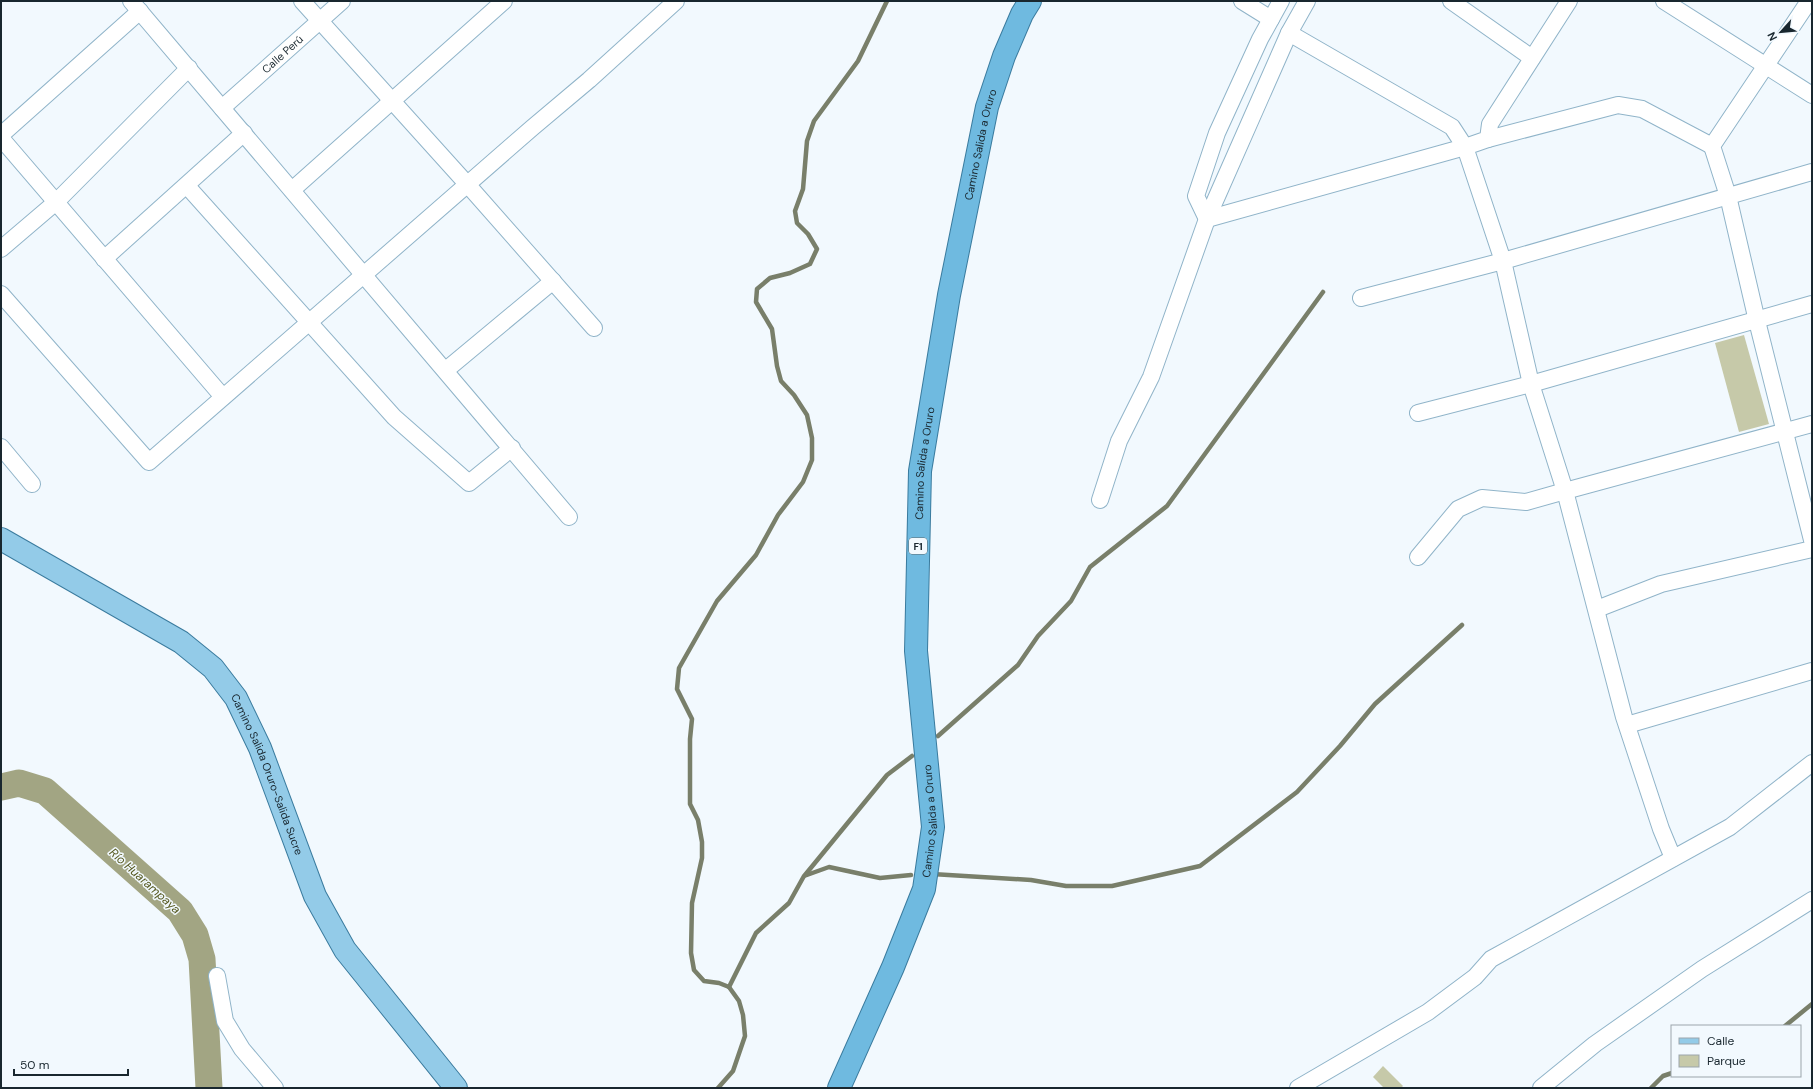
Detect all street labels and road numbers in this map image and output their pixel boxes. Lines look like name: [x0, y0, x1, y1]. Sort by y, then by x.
street label: Calle Perú: [259, 32, 306, 76]
street label: Camino Salida a Oruro: [961, 87, 1000, 201]
street label: Camino Salida a Oruro: [912, 406, 937, 520]
road number: F1: [909, 538, 927, 554]
street label: Camino Salida Oruro-Salida Sucre: [228, 691, 306, 857]
street label: Camino Salida a Oruro: [919, 764, 940, 878]

